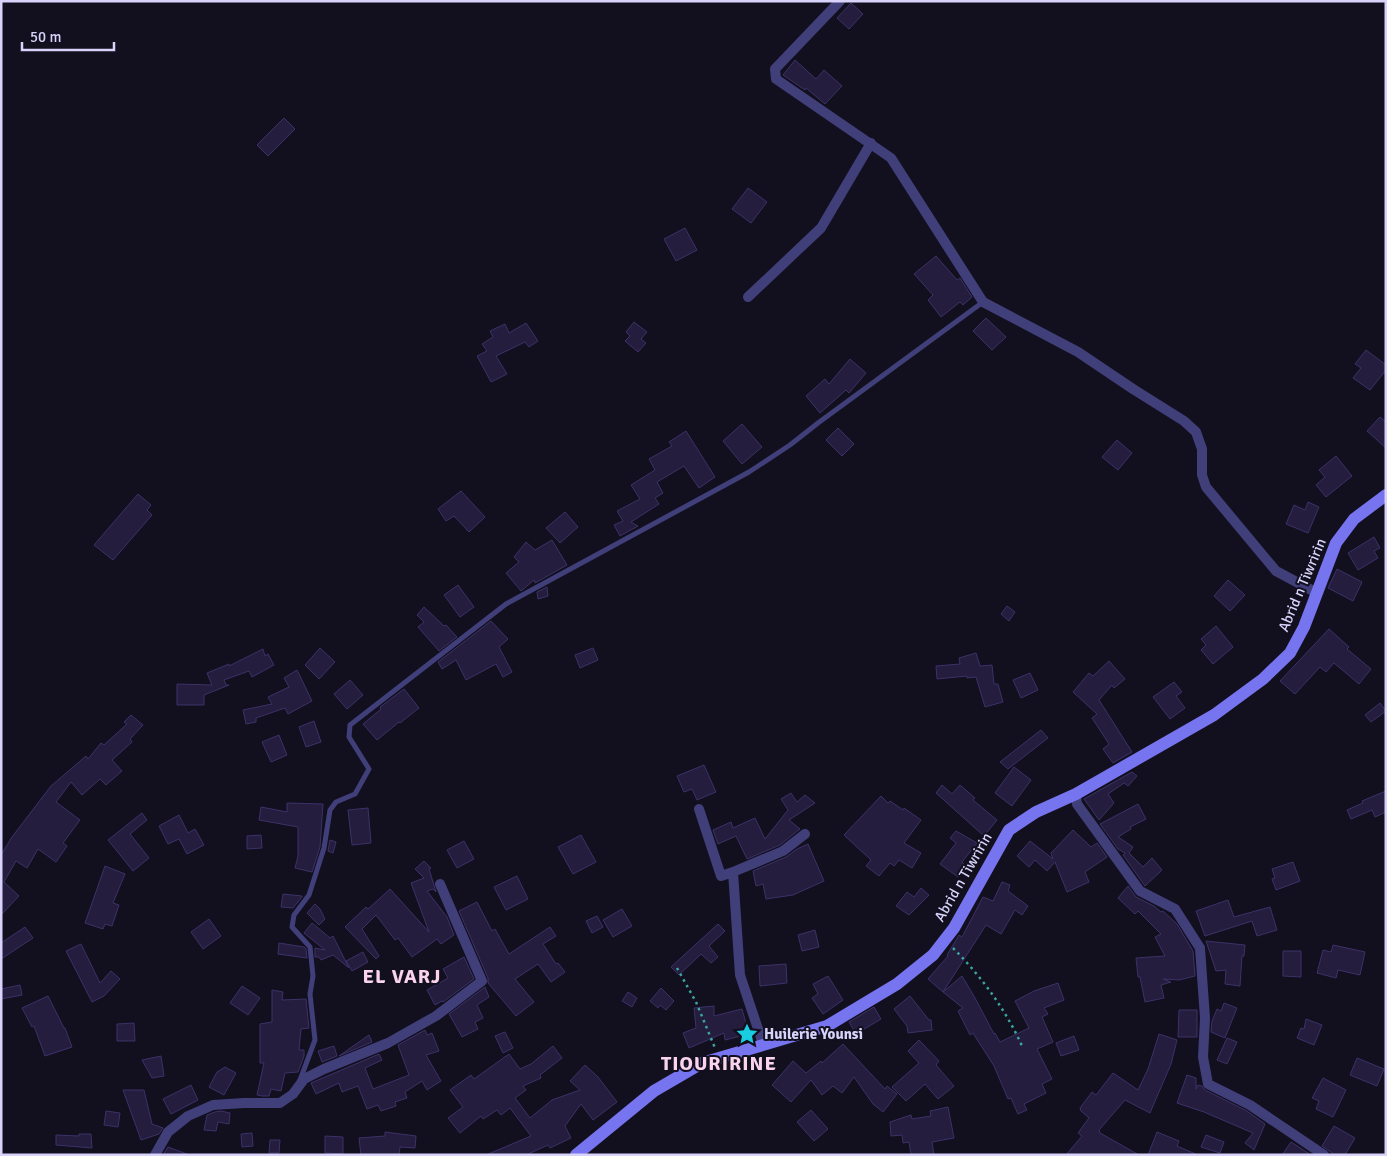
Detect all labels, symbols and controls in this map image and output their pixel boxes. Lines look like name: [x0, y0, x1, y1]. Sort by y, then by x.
scale bar: [22, 20, 115, 52]
text: 50 m: [30, 28, 61, 46]
street label: Abrid n Tiwririn: [1274, 536, 1330, 634]
street label: Abrid n Tiwririn: [930, 829, 996, 925]
district label: EL VARJ: [363, 964, 441, 989]
place icon: Huilerie Younsi: [734, 1021, 760, 1047]
place label: Huilerie Younsi: [764, 1025, 863, 1043]
district label: TIOURIRINE: [661, 1051, 777, 1076]

